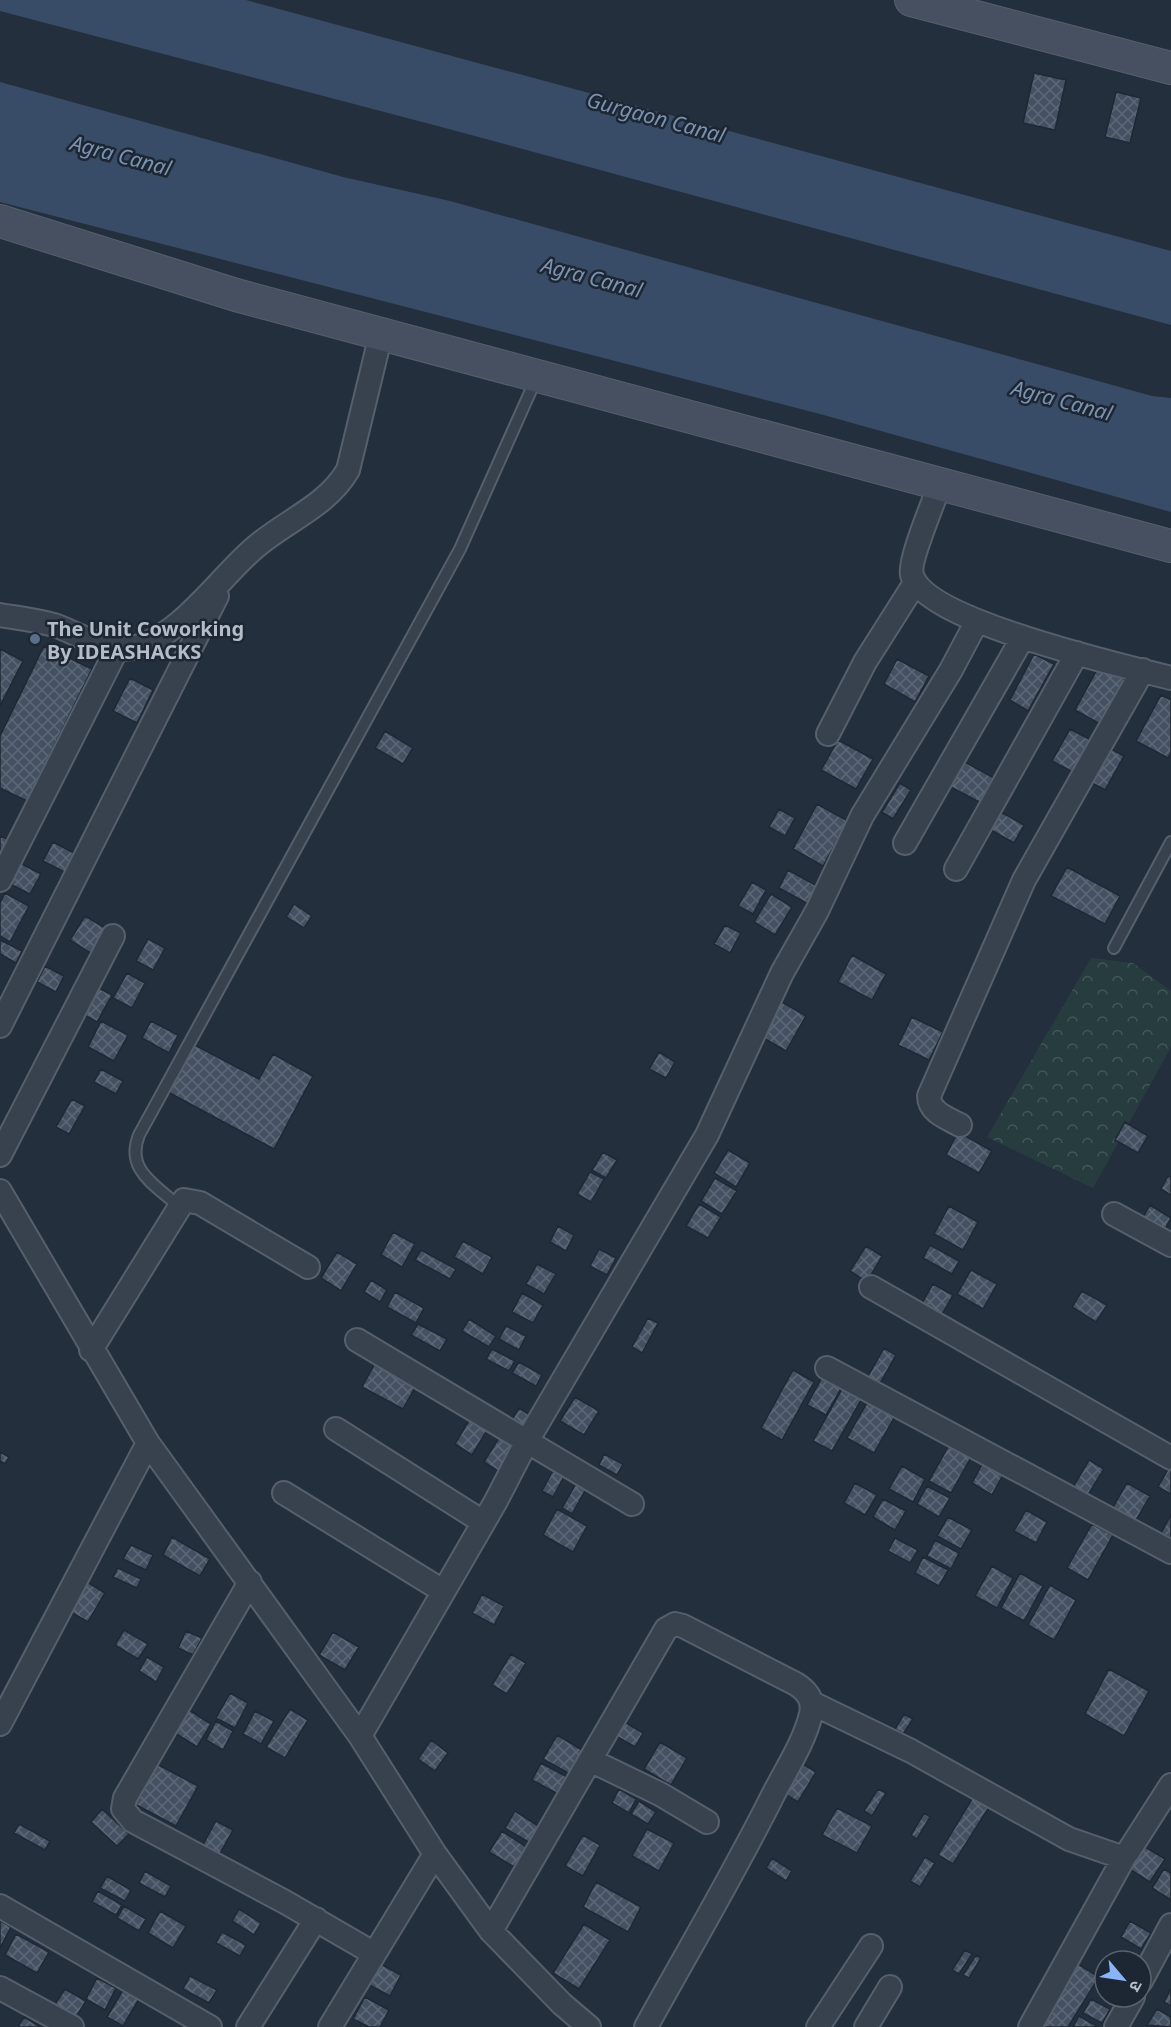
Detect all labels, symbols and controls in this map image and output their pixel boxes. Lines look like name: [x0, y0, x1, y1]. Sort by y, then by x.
water label: Gurgaon Canal: [584, 85, 729, 149]
water label: Agra Canal: [66, 128, 175, 182]
water label: Agra Canal: [537, 250, 646, 304]
water label: Agra Canal: [1007, 373, 1116, 427]
place label: The Unit Coworking By IDEASHACKS: [47, 615, 244, 665]
marker: The Unit Coworking By IDEASHACKS: [28, 632, 42, 646]
north arrow: [1093, 1949, 1153, 2009]
text: उ: [1124, 1977, 1148, 1996]

